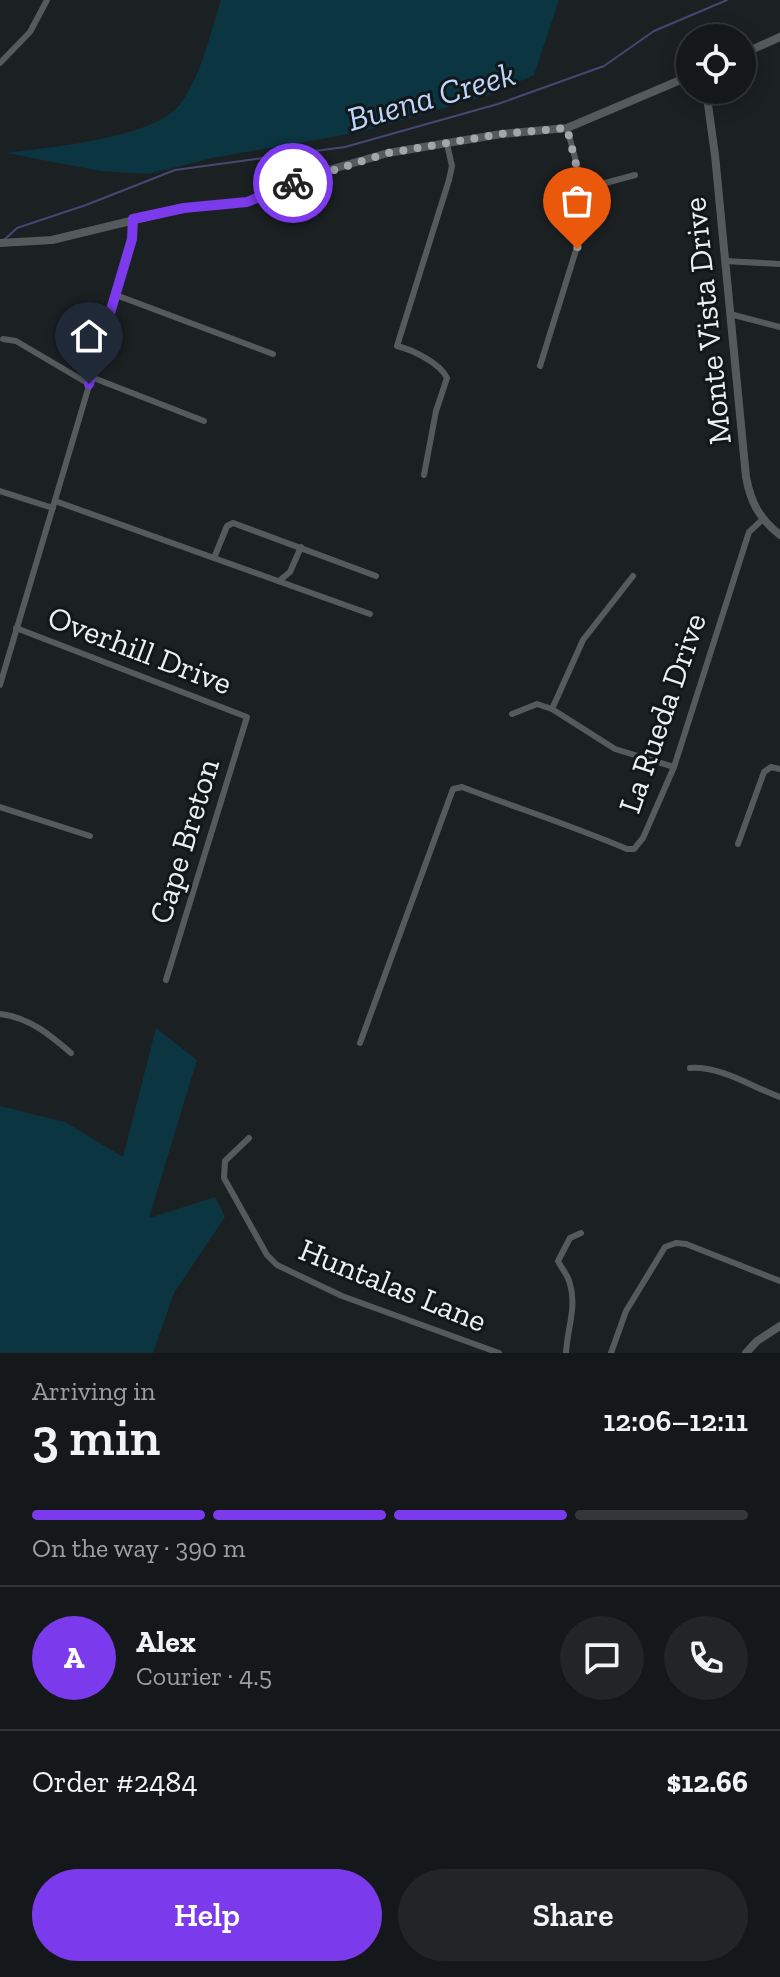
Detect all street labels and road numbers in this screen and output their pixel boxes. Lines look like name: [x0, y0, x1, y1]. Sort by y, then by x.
street label: Monte Vista Drive: [675, 196, 739, 446]
street label: Overhill Drive: [43, 598, 237, 702]
street label: La Rueda Drive: [610, 608, 714, 818]
street label: Cape Breton: [141, 753, 227, 928]
street label: Huntalas Lane: [294, 1230, 492, 1340]

